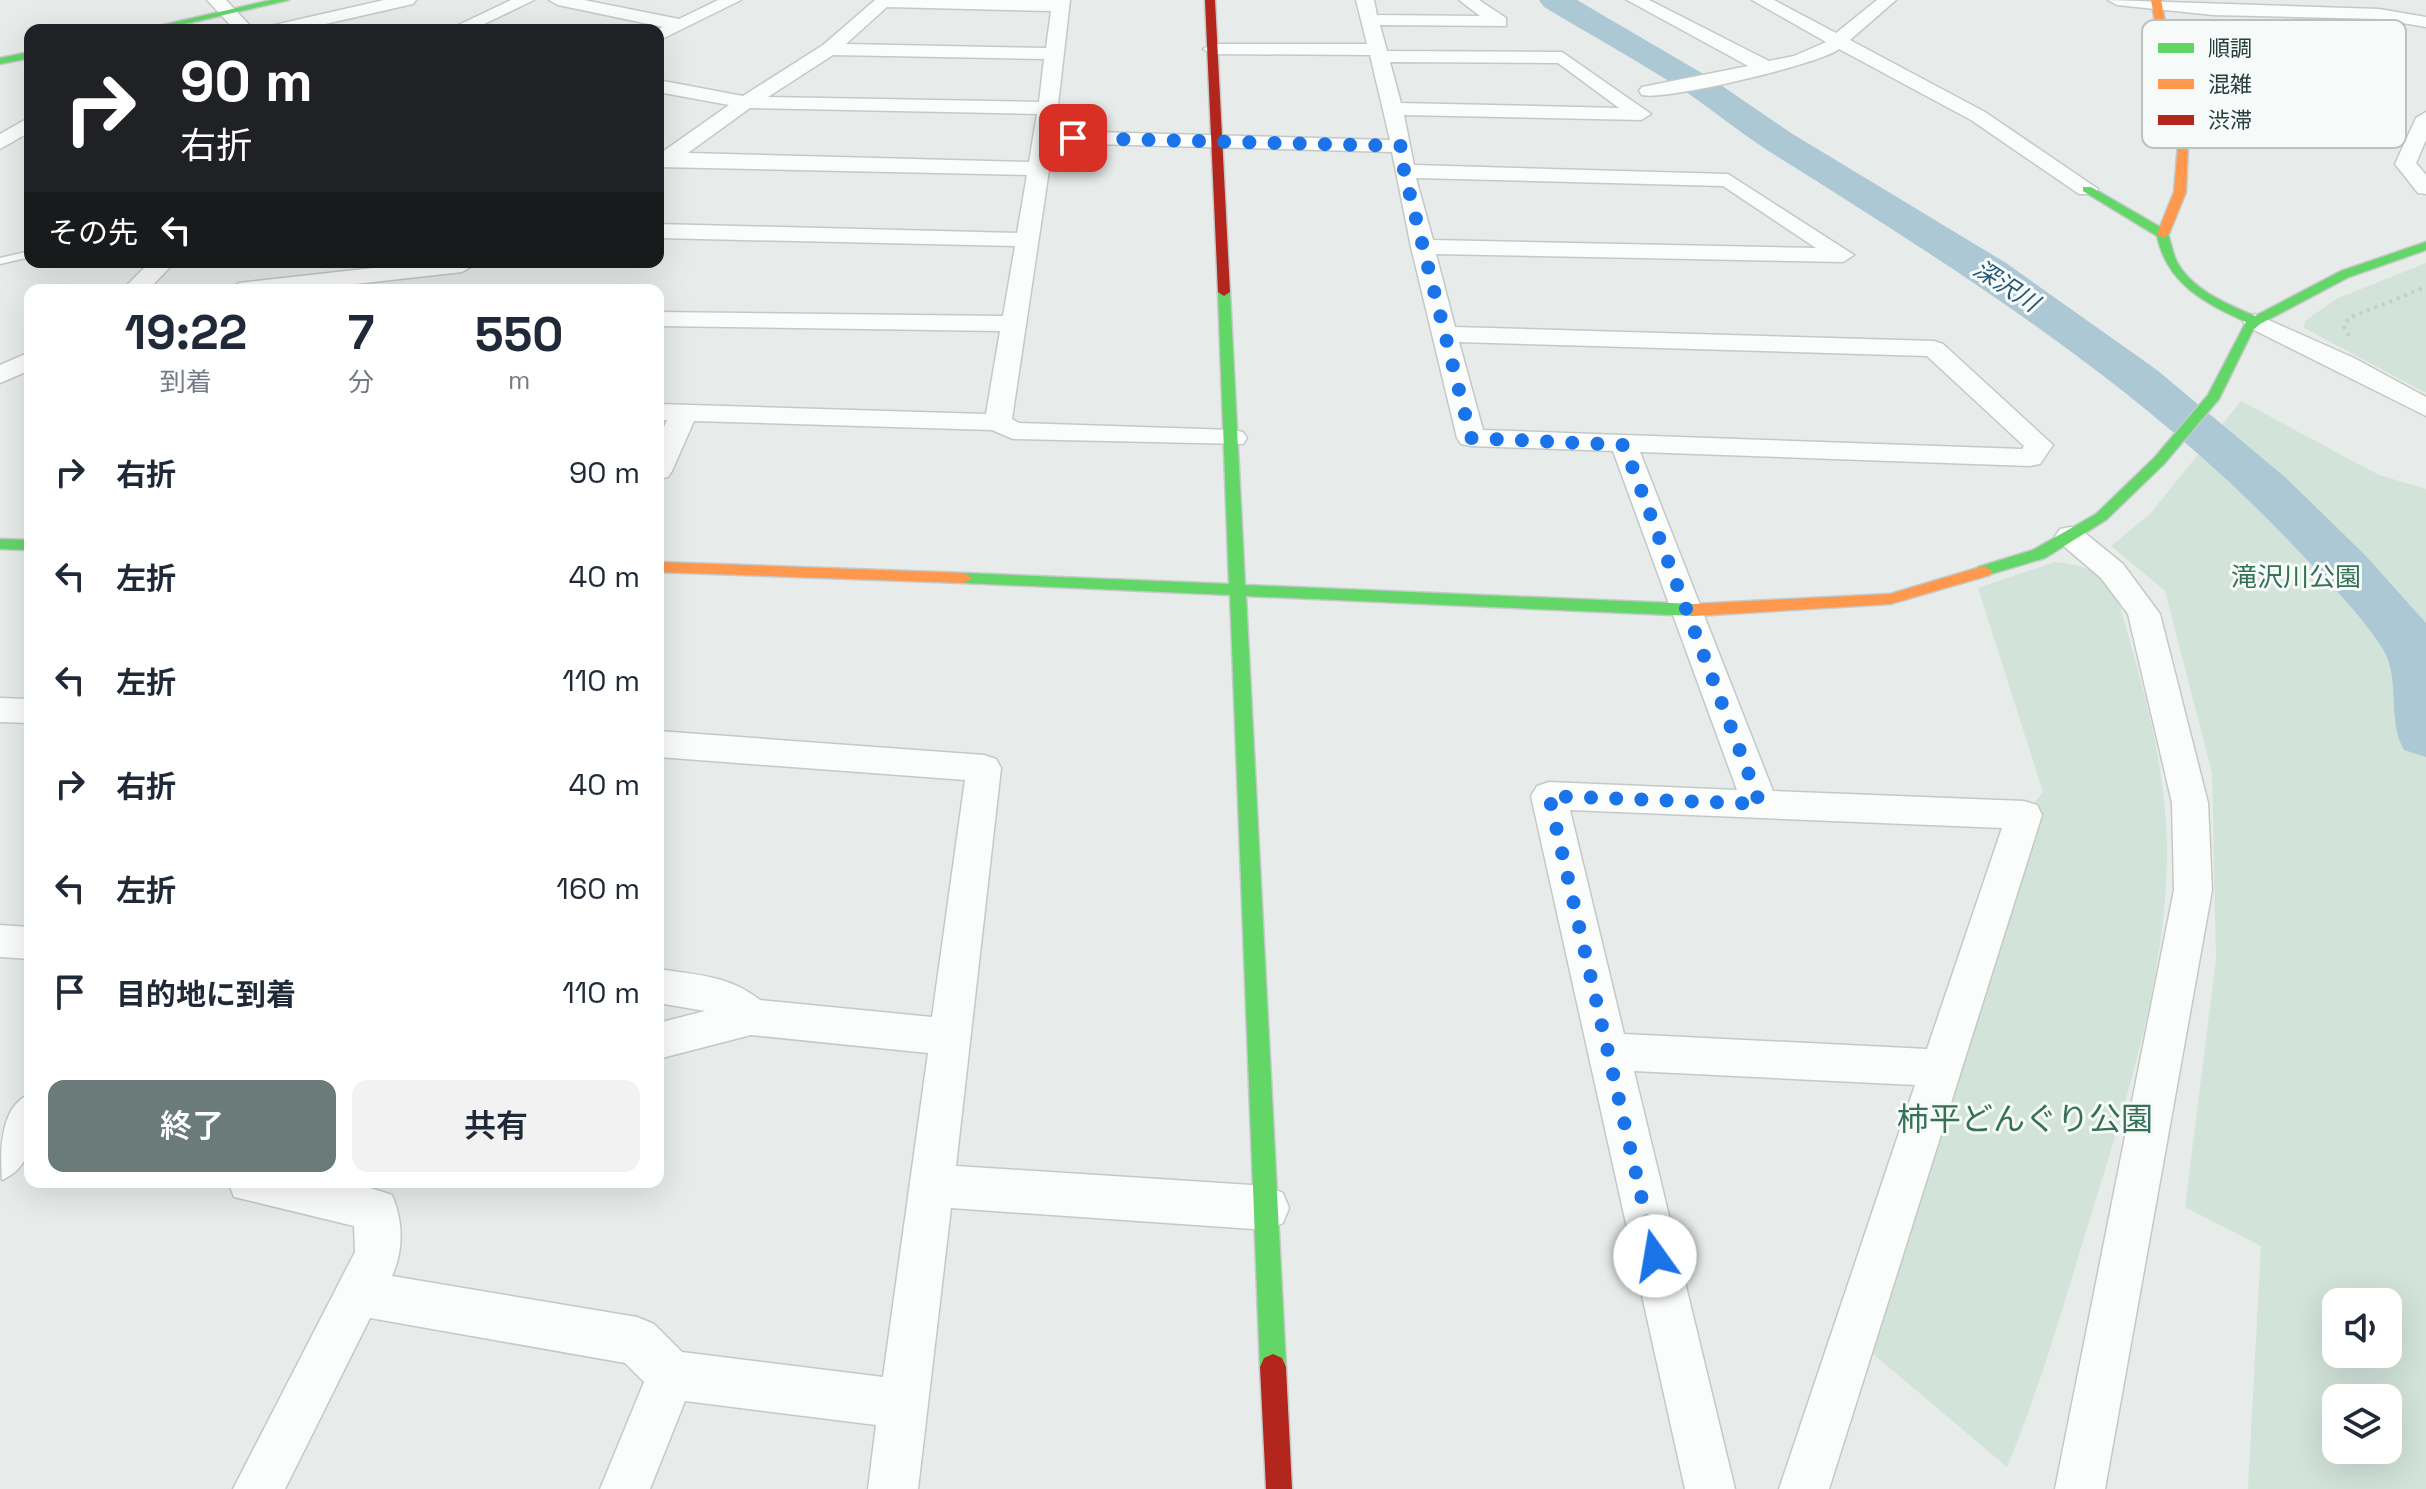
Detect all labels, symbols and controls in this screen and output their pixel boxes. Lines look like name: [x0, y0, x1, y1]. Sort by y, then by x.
legend: [2142, 20, 2406, 148]
text: 順調: [2208, 34, 2252, 62]
text: 90 m: [180, 46, 313, 117]
icon: right: [48, 56, 152, 160]
text: 混雑: [2208, 70, 2252, 98]
pin: [1039, 104, 1107, 172]
text: 渋滞: [2208, 106, 2252, 134]
icon: arrive: [1051, 116, 1095, 160]
text: 右折: [180, 123, 252, 169]
icon: left: [154, 208, 198, 252]
text: その先: [48, 213, 138, 252]
water label: 深沢川: [1968, 253, 2047, 320]
text: 19:22: [124, 302, 247, 363]
text: 7: [348, 302, 374, 363]
text: 550: [475, 304, 563, 365]
text: m: [508, 363, 530, 397]
text: 到着: [160, 365, 212, 399]
text: 分: [348, 365, 374, 399]
icon: right: [48, 450, 92, 494]
text: 90 m: [569, 453, 640, 492]
text: 右折: [116, 455, 176, 494]
icon: left: [48, 554, 92, 598]
text: 40 m: [569, 557, 640, 596]
text: 左折: [116, 559, 176, 598]
park label: 滝沢川公園: [2231, 560, 2361, 594]
icon: left: [48, 658, 92, 702]
text: 110 m: [562, 661, 640, 700]
text: 左折: [116, 663, 176, 702]
icon: right: [48, 762, 92, 806]
text: 40 m: [569, 765, 640, 804]
text: 右折: [116, 767, 176, 806]
icon: left: [48, 866, 92, 910]
text: 160 m: [556, 869, 640, 908]
text: 左折: [116, 871, 176, 910]
icon: arrive: [48, 970, 92, 1014]
text: 110 m: [562, 973, 640, 1012]
text: 目的地に到着: [116, 975, 296, 1014]
button: 終了: [48, 1080, 336, 1172]
button: 共有: [352, 1080, 640, 1172]
park label: 柿平どんぐり公園: [1897, 1099, 2153, 1139]
position arrow: [1613, 1214, 1697, 1298]
map controls: [2322, 1288, 2402, 1464]
button: sound: [2322, 1288, 2402, 1368]
button: layers: [2322, 1384, 2402, 1464]

